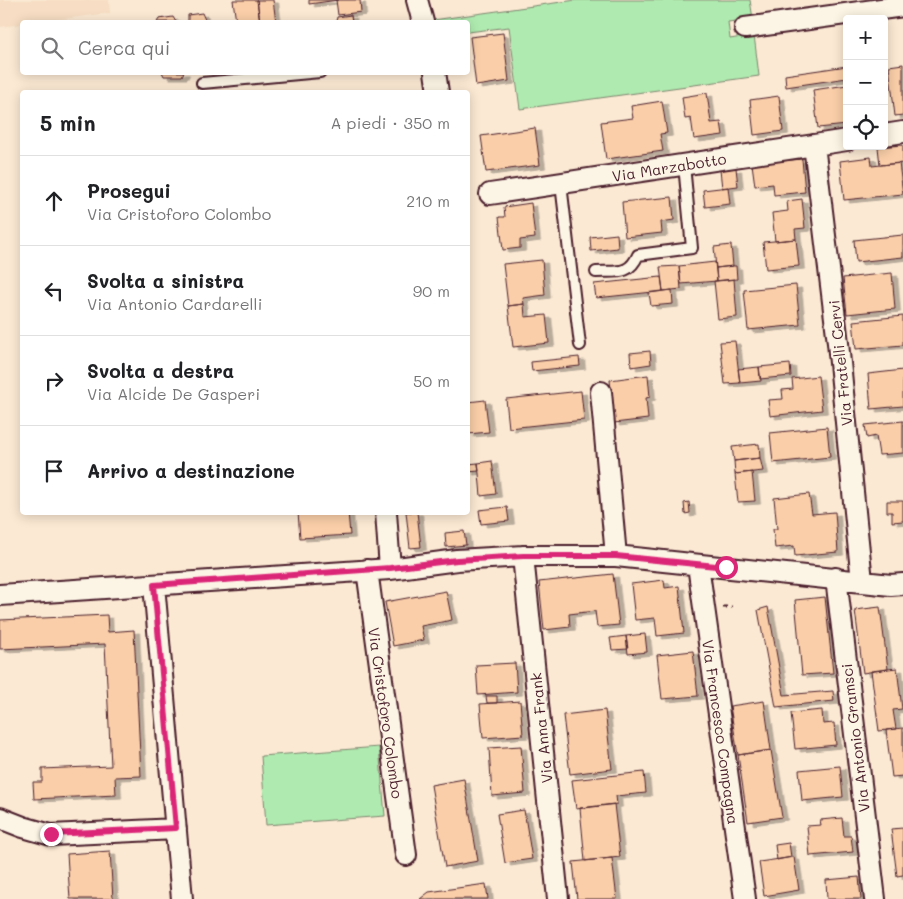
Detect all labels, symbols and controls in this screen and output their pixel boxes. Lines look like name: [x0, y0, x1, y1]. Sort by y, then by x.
map controls: [843, 15, 888, 150]
button: +: [843, 15, 888, 60]
search box: [20, 20, 470, 75]
icon: search: [38, 34, 66, 62]
text: Cerca qui: [78, 35, 170, 60]
button: −: [843, 60, 888, 105]
button: locate: [843, 105, 888, 150]
text: 5 min: [40, 109, 96, 136]
text: A piedi · 350 m: [330, 112, 450, 133]
street label: Via Marzabotto: [610, 148, 728, 186]
text: Prosegui: [87, 178, 171, 203]
icon: ahead: [40, 187, 68, 215]
text: 210 m: [406, 190, 450, 211]
text: Via Cristoforo Colombo: [87, 203, 271, 224]
text: Svolta a sinistra: [87, 268, 244, 293]
icon: left: [40, 277, 68, 305]
text: 90 m: [413, 280, 450, 301]
text: Via Antonio Cardarelli: [87, 293, 263, 314]
street label: Via Fratelli Cervi: [823, 299, 857, 427]
text: Svolta a destra: [87, 358, 234, 383]
icon: right: [40, 367, 68, 395]
text: 50 m: [413, 370, 450, 391]
text: Via Alcide De Gasperi: [87, 383, 260, 404]
icon: arrive: [40, 457, 68, 485]
text: Arrivo a destinazione: [87, 458, 295, 483]
route start: [715, 556, 738, 579]
street label: Via Cristoforo Colombo: [364, 626, 408, 800]
street label: Via Francesco Compagna: [698, 638, 744, 826]
street label: Via Antonio Gramsci: [836, 662, 874, 814]
street label: Via Anna Frank: [525, 672, 557, 784]
route end: [40, 823, 63, 846]

